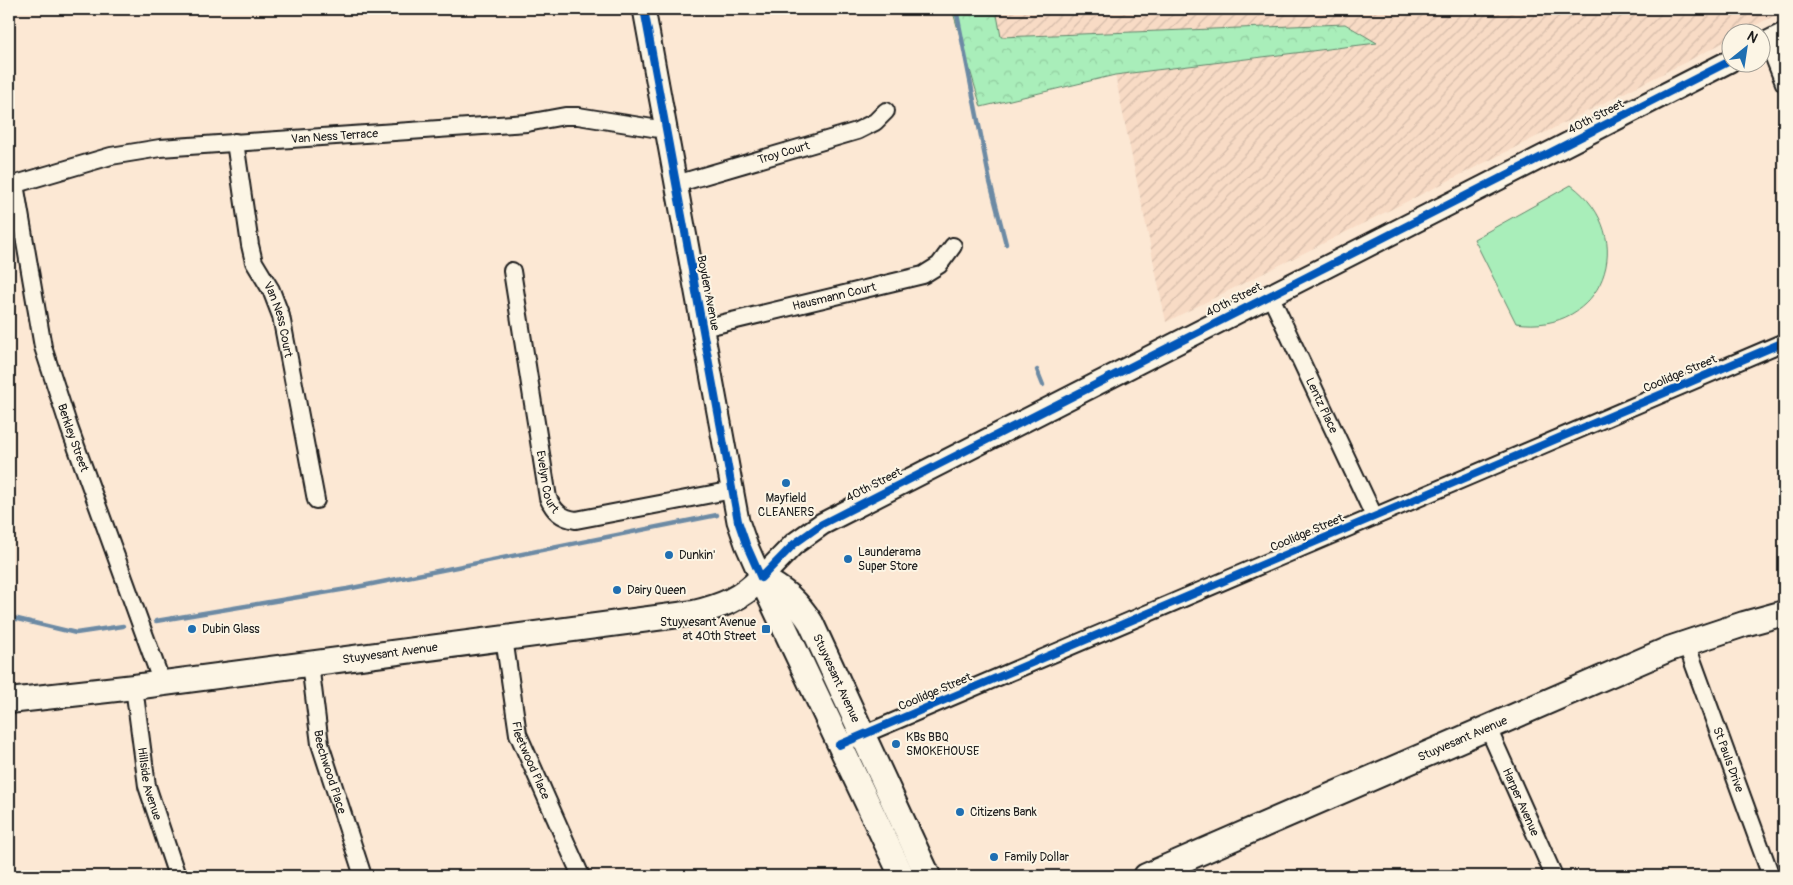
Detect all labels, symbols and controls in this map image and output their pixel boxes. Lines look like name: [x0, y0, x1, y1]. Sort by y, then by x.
north arrow: [1720, 22, 1770, 72]
text: N: [1744, 27, 1761, 47]
street label: 40th Street: [1566, 96, 1627, 137]
street label: Van Ness Terrace: [291, 126, 379, 147]
street label: Troy Court: [756, 138, 811, 167]
street label: Boyden Avenue: [693, 254, 723, 332]
street label: Van Ness Court: [260, 279, 296, 359]
street label: Hausmann Court: [791, 279, 878, 314]
street label: 40th Street: [1204, 279, 1265, 320]
street label: Coolidge Street: [1641, 352, 1719, 396]
street label: Lentz Place: [1302, 375, 1342, 436]
street label: Berkley Street: [54, 402, 92, 474]
street label: Evelyn Court: [533, 450, 563, 517]
street label: 40th Street: [844, 464, 905, 505]
marker: Mayfield CLEANERS: [780, 477, 792, 489]
place label: Mayfield CLEANERS: [758, 491, 814, 520]
street label: Coolidge Street: [1268, 511, 1346, 555]
place label: Launderama Super Store: [858, 545, 921, 574]
place label: Dunkin': [679, 548, 715, 563]
marker: Dunkin': [663, 549, 675, 561]
marker: Launderama Super Store: [842, 553, 854, 565]
place label: Dairy Queen: [627, 583, 686, 598]
marker: Dairy Queen: [611, 584, 623, 596]
place label: Stuyvesant Avenue at 40th Street: [660, 615, 756, 644]
place label: Dubin Glass: [202, 622, 260, 637]
marker: Dubin Glass: [186, 623, 198, 635]
marker: Stuyvesant Avenue at 40th Street: [760, 623, 772, 635]
street label: Stuyvesant Avenue: [810, 631, 864, 725]
street label: Stuyvesant Avenue: [341, 639, 439, 667]
street label: Coolidge Street: [896, 670, 974, 714]
street label: Stuyvesant Avenue: [1415, 713, 1510, 765]
street label: Fleetwood Place: [509, 720, 554, 802]
street label: St Pauls Drive: [1710, 725, 1747, 794]
street label: Beechwood Place: [311, 729, 350, 816]
place label: KBs BBQ SMOKEHOUSE: [906, 730, 979, 759]
marker: KBs BBQ SMOKEHOUSE: [890, 738, 902, 750]
street label: Hillside Avenue: [134, 746, 165, 822]
street label: Harper Avenue: [1499, 766, 1543, 838]
place label: Citizens Bank: [970, 805, 1037, 820]
marker: Citizens Bank: [954, 806, 966, 818]
place label: Family Dollar: [1004, 850, 1070, 865]
marker: Family Dollar: [988, 851, 1000, 863]

